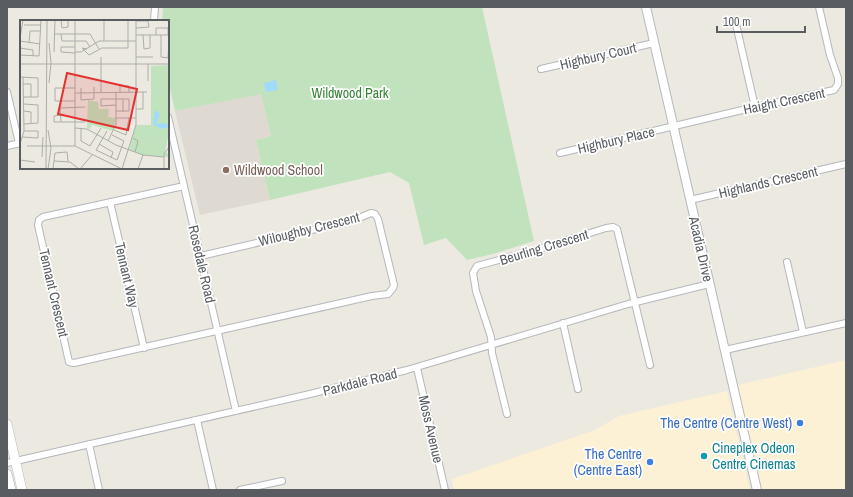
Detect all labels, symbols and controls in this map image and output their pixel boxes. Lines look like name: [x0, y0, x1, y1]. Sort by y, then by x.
scale bar: [717, 8, 805, 34]
text: 100 m: [723, 14, 750, 30]
inset map: [20, 20, 169, 169]
street label: Highbury Court: [558, 38, 638, 74]
park label: Wildwood Park: [311, 84, 389, 102]
street label: Haight Crescent: [742, 84, 826, 118]
street label: Highbury Place: [576, 122, 656, 158]
place label: Wildwood School: [234, 161, 323, 179]
street label: Highlands Crescent: [717, 162, 819, 202]
marker: Wildwood School: [221, 165, 231, 175]
street label: Wiloughby Crescent: [257, 208, 361, 250]
street label: Acadia Drive: [685, 214, 717, 283]
street label: Rosedale Road: [184, 223, 220, 305]
street label: Beurling Crescent: [497, 225, 591, 269]
street label: Tennant Way: [111, 241, 143, 310]
street label: Tennant Crescent: [35, 247, 73, 339]
street label: Parkdale Road: [321, 364, 399, 400]
street label: Moss Avenue: [414, 393, 448, 465]
place label: The Centre (Centre West): [660, 414, 792, 432]
marker: The Centre (Centre West): [795, 418, 805, 428]
place label: Cineplex Odeon Centre Cinemas: [712, 439, 796, 473]
place label: The Centre (Centre East): [574, 445, 642, 479]
marker: Cineplex Odeon Centre Cinemas: [699, 451, 709, 461]
marker: The Centre (Centre East): [645, 457, 655, 467]

